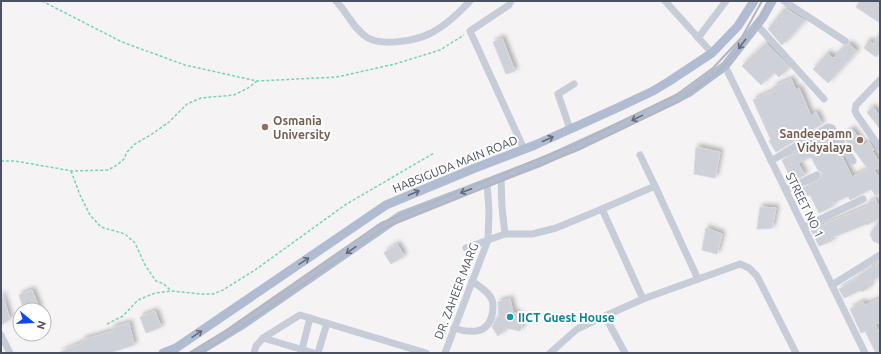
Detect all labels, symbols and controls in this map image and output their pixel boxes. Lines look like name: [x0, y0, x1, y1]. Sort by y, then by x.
one-way arrow: [738, 39, 746, 50]
place label: Osmania University: [273, 114, 331, 141]
one-way arrow: [631, 115, 643, 122]
marker: Osmania University: [260, 122, 270, 132]
place label: Sandeepamn Vidyalaya: [779, 127, 852, 154]
street label: HABSIGUDA MAIN ROAD: [391, 133, 519, 195]
one-way arrow: [541, 135, 553, 142]
marker: Sandeepamn Vidyalaya: [855, 135, 865, 145]
street label: STREET NO 1: [784, 170, 826, 240]
one-way arrow: [461, 188, 473, 195]
one-way arrow: [408, 189, 420, 197]
street label: DR. ZAHEER MARG: [432, 241, 480, 341]
one-way arrow: [346, 246, 357, 254]
one-way arrow: [298, 257, 309, 265]
north arrow: [12, 302, 52, 342]
place label: IICT Guest House: [518, 311, 615, 324]
marker: IICT Guest House: [505, 312, 515, 322]
text: N: [35, 319, 48, 331]
one-way arrow: [191, 330, 202, 338]

